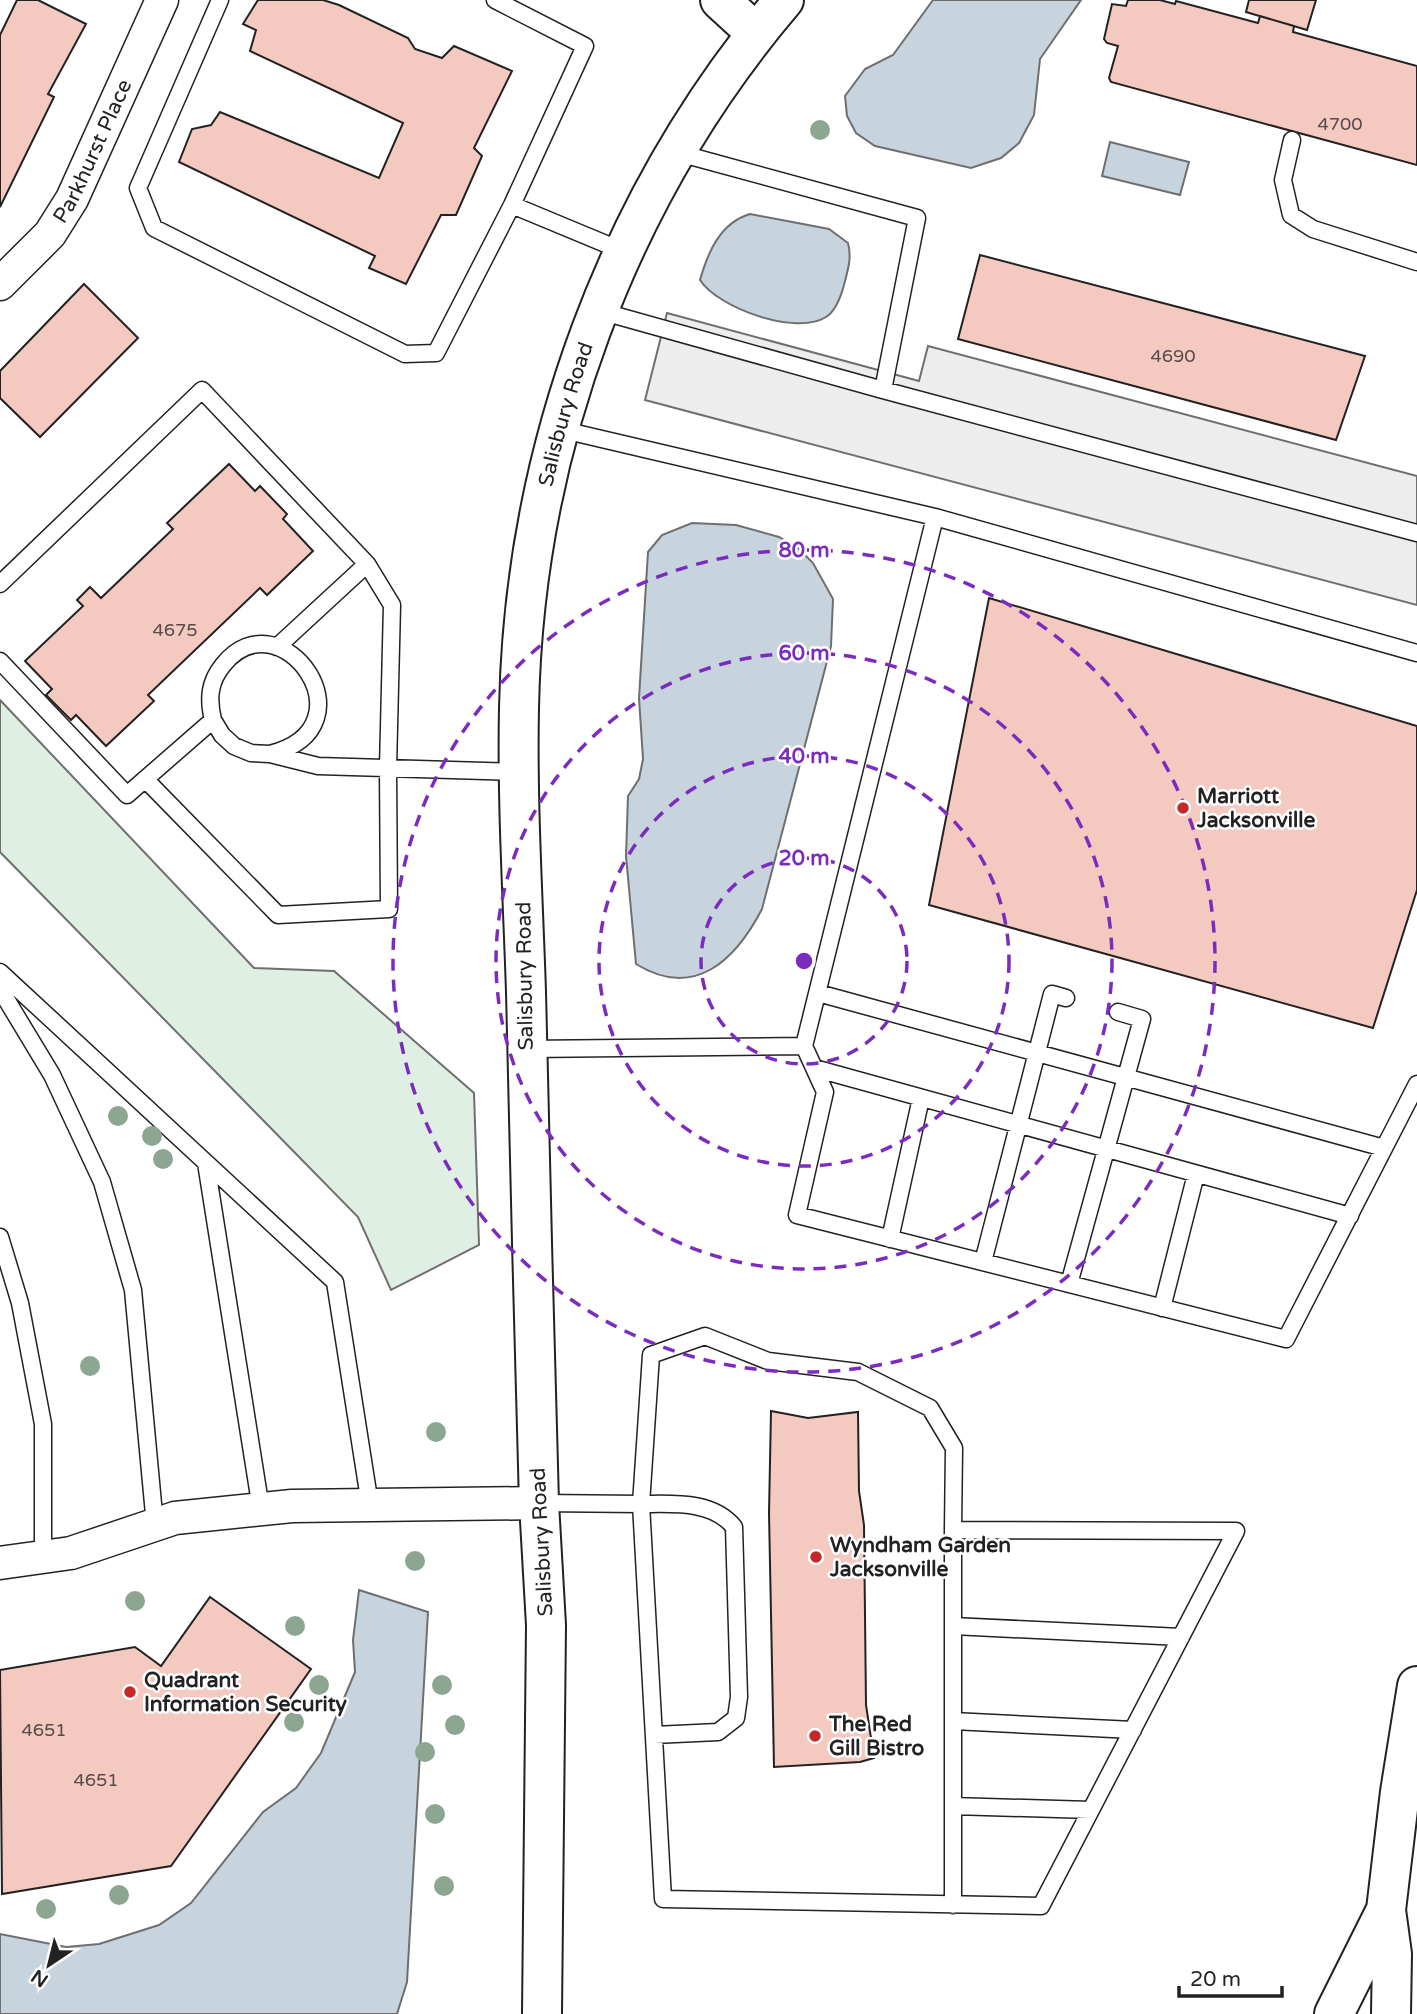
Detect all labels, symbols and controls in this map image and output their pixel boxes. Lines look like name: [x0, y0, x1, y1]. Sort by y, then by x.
street label: Parkhurst Place: [48, 75, 137, 228]
house number: 4700: [1317, 113, 1363, 135]
street label: Salisbury Road: [533, 339, 598, 489]
house number: 4690: [1150, 345, 1196, 367]
text: 80 m: [778, 538, 830, 563]
house number: 4675: [152, 619, 198, 641]
text: 60 m: [778, 641, 830, 666]
text: 40 m: [778, 744, 830, 769]
place label: Marriott Jacksonville: [1196, 784, 1315, 833]
marker: Marriott Jacksonville: [1175, 800, 1191, 816]
text: 20 m: [778, 846, 830, 871]
street label: Salisbury Road: [511, 901, 539, 1051]
centre of rings: [792, 949, 816, 973]
street label: Salisbury Road: [526, 1467, 558, 1617]
place label: Wyndham Garden Jacksonville: [829, 1533, 1011, 1582]
marker: Wyndham Garden Jacksonville: [808, 1549, 824, 1565]
place label: Quadrant Information Security: [144, 1668, 348, 1717]
marker: Quadrant Information Security: [122, 1684, 138, 1700]
place label: The Red Gill Bistro: [828, 1712, 924, 1761]
house number: 4651: [21, 1719, 67, 1741]
marker: The Red Gill Bistro: [807, 1728, 823, 1744]
house number: 4651: [73, 1769, 119, 1791]
north arrow: [14, 1930, 84, 2000]
scale bar: [1179, 1954, 1282, 1998]
text: N: [27, 1965, 52, 1991]
text: 20 m: [1190, 1967, 1241, 1992]

